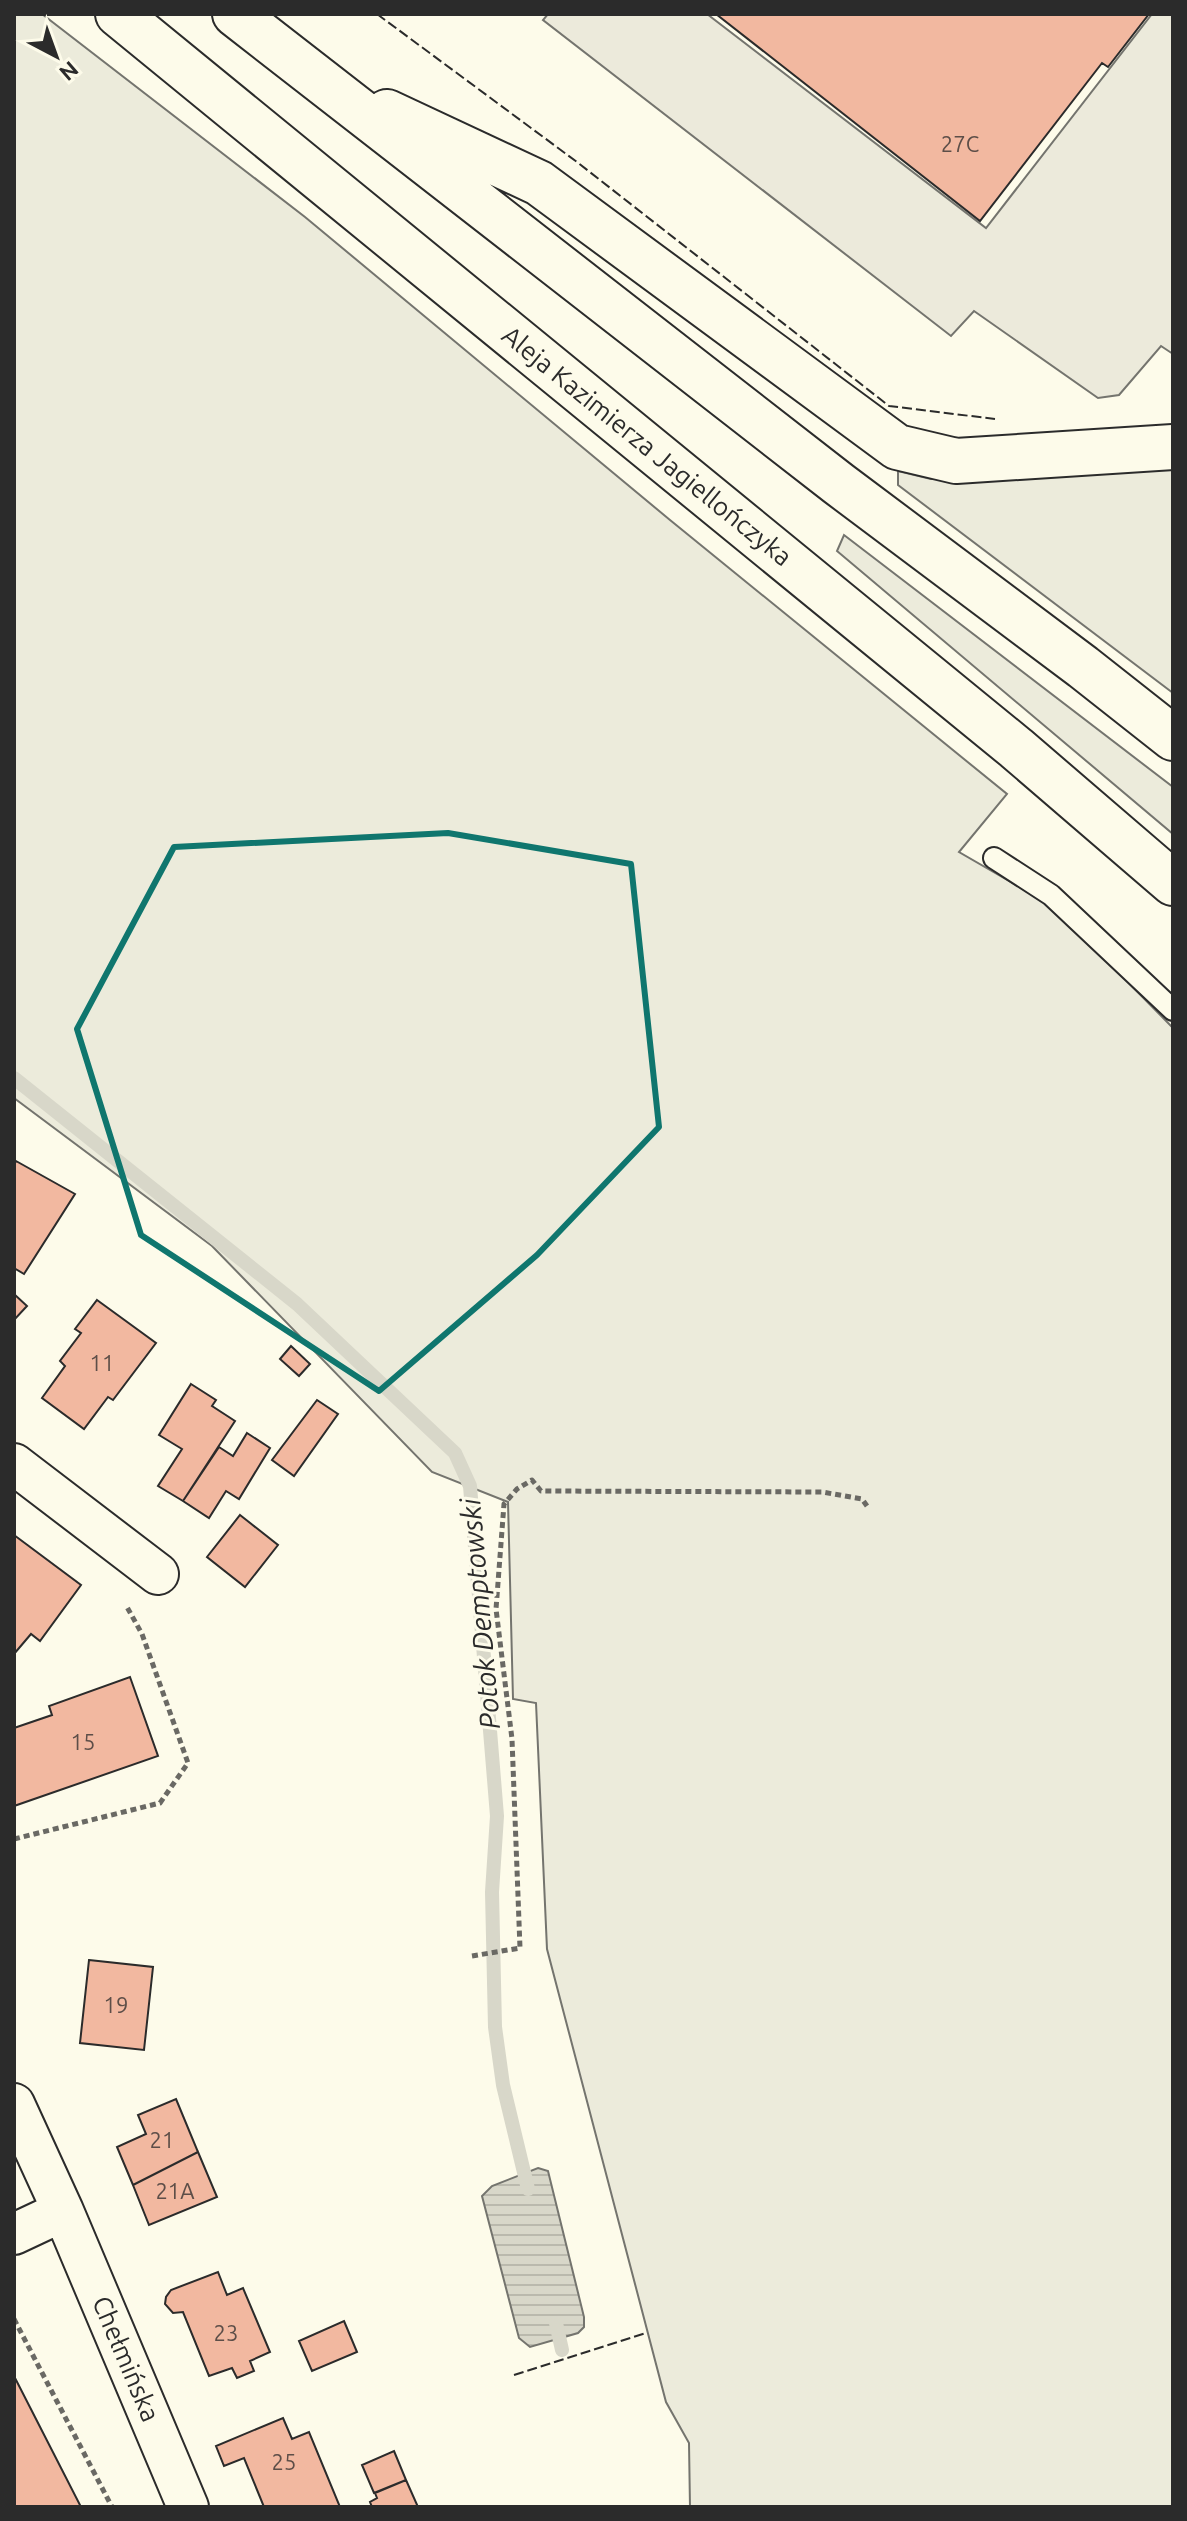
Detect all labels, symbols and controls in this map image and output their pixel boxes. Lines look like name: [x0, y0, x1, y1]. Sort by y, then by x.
north arrow: [16, 16, 96, 96]
text: N: [55, 57, 84, 86]
house number: 27C: [941, 131, 979, 156]
street label: Aleja Kazimierza Jagiellończyka: [497, 320, 798, 571]
house number: 11: [90, 1350, 114, 1375]
water label: Potok Demptowski: [454, 1496, 505, 1731]
house number: 15: [71, 1729, 95, 1754]
house number: 19: [104, 1992, 128, 2017]
house number: 21: [150, 2127, 174, 2152]
house number: 21A: [155, 2178, 195, 2203]
street label: Chełmińska: [87, 2292, 166, 2426]
house number: 23: [214, 2320, 238, 2345]
house number: 25: [272, 2449, 296, 2474]

